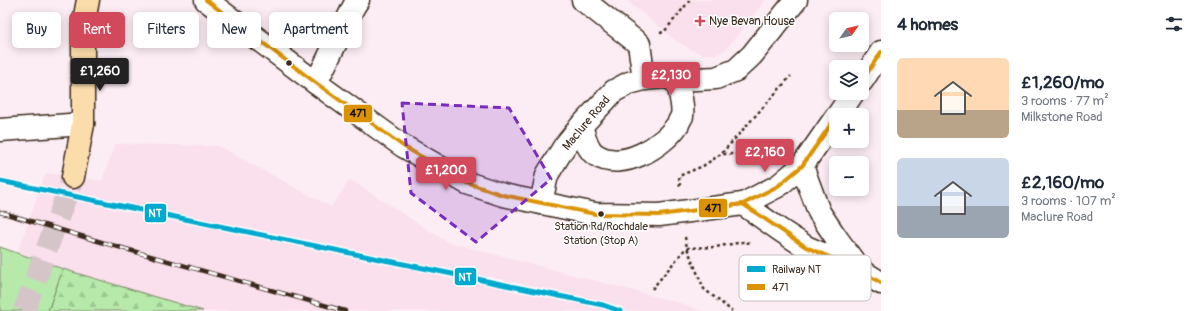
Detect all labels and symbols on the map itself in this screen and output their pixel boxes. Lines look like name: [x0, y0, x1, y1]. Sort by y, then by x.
north arrow: [829, 12, 869, 52]
place label: Nye Bevan House: [709, 14, 795, 29]
marker: Nye Bevan House: [694, 15, 706, 27]
pin: £1,260: [67, 58, 133, 92]
unlabelled marker: [284, 58, 294, 68]
pin: £2,130: [638, 62, 704, 96]
street label: Maclure Road: [559, 93, 614, 154]
line badge: 471: [343, 104, 373, 123]
text: 471: [349, 107, 366, 120]
pin: £2,160: [732, 139, 798, 173]
pin: £1,200: [413, 157, 479, 191]
line badge: 471: [698, 198, 728, 218]
text: 471: [704, 202, 721, 215]
line badge: NT: [144, 203, 167, 223]
text: NT: [148, 207, 163, 220]
marker: Station Rd/Rochdale Station (Stop A): [596, 209, 606, 219]
place label: Station Rd/Rochdale Station (Stop A): [554, 220, 648, 247]
legend: [739, 255, 871, 301]
text: Railway NT: [772, 263, 821, 276]
line badge: NT: [454, 267, 477, 286]
text: NT: [458, 271, 473, 284]
text: 471: [772, 281, 789, 294]

